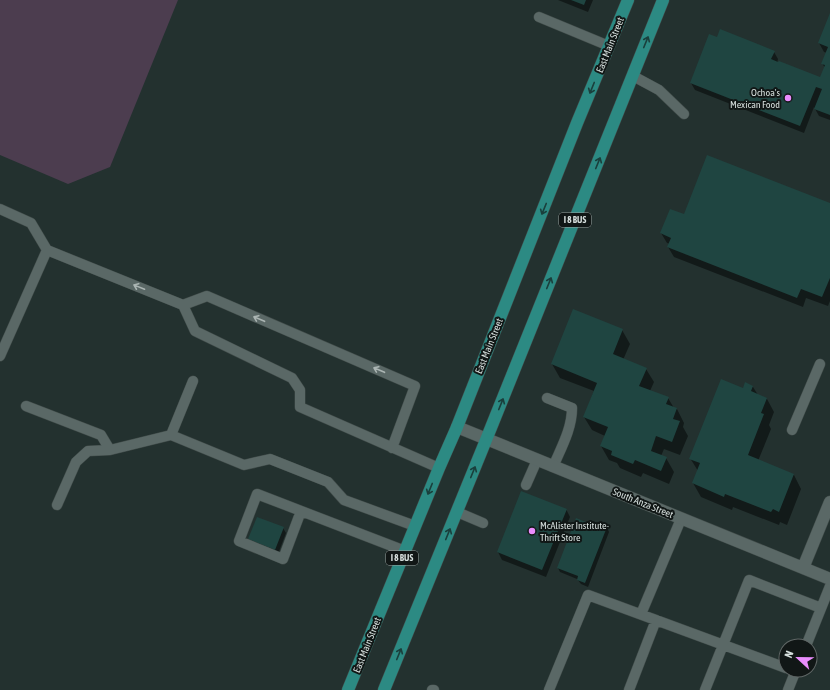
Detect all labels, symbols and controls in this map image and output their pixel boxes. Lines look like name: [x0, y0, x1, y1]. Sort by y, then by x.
street label: East Main Street: [594, 16, 626, 74]
one-way arrow: [643, 36, 651, 48]
one-way arrow: [588, 81, 595, 93]
place label: Ochoa's Mexican Food: [730, 87, 780, 110]
marker: Ochoa's Mexican Food: [783, 93, 793, 103]
one-way arrow: [594, 157, 602, 169]
one-way arrow: [539, 202, 547, 214]
road number: I 8 BUS: [559, 213, 591, 227]
one-way arrow: [546, 278, 554, 290]
one-way arrow: [134, 283, 146, 291]
one-way arrow: [254, 315, 266, 322]
street label: East Main Street: [473, 317, 505, 375]
one-way arrow: [373, 366, 385, 374]
one-way arrow: [498, 398, 505, 410]
one-way arrow: [470, 466, 478, 478]
one-way arrow: [426, 482, 434, 494]
street label: South Anza Street: [611, 486, 675, 520]
place label: McAlister Institute- Thrift Store: [540, 520, 610, 543]
marker: McAlister Institute- Thrift Store: [527, 526, 537, 536]
one-way arrow: [445, 528, 452, 540]
road number: I 8 BUS: [386, 551, 418, 565]
street label: East Main Street: [351, 616, 383, 674]
north arrow: [778, 638, 818, 678]
one-way arrow: [395, 648, 403, 660]
text: N: [782, 649, 796, 660]

